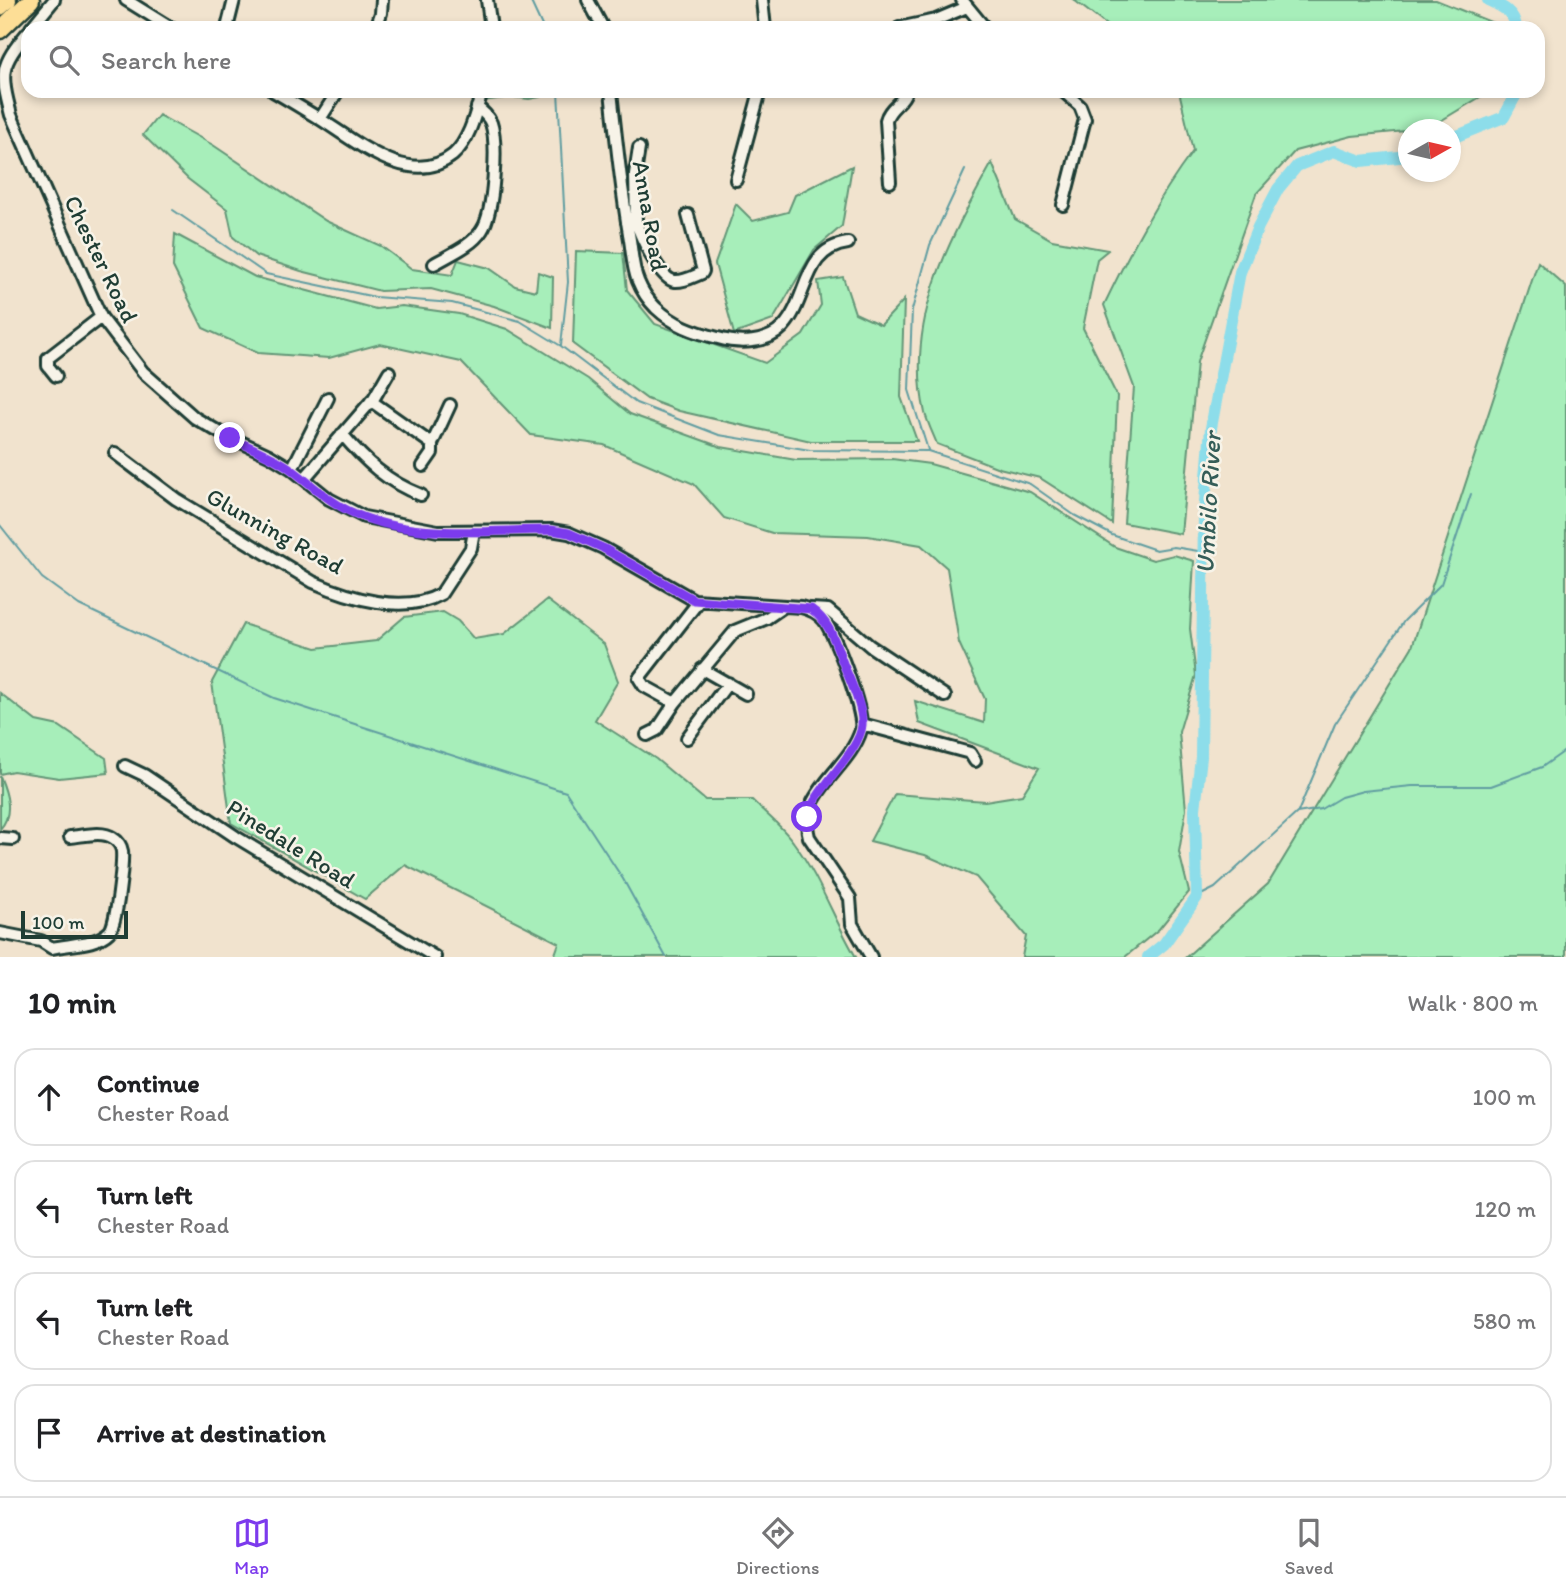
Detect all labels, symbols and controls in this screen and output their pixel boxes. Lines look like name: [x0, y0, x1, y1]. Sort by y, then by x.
search box: [21, 21, 1545, 98]
icon: search: [45, 41, 83, 79]
text: Search here: [101, 44, 231, 76]
north arrow: [1398, 119, 1461, 182]
street label: Anna Road: [627, 158, 674, 273]
street label: Chester Road: [58, 190, 145, 327]
route end: [214, 422, 245, 453]
water label: Umbilo River: [1188, 428, 1228, 575]
street label: Glunning Road: [201, 481, 349, 580]
street label: Pinedale Road: [222, 793, 361, 895]
route start: [791, 801, 822, 832]
scale bar: [21, 908, 128, 940]
text: 100 m: [32, 911, 84, 934]
text: 10 min: [28, 984, 116, 1021]
text: Walk · 800 m: [1408, 989, 1538, 1017]
text: Continue: [97, 1067, 200, 1099]
icon: ahead: [30, 1078, 68, 1116]
text: 100 m: [1472, 1083, 1536, 1111]
text: Chester Road: [97, 1099, 229, 1127]
text: Turn left: [97, 1179, 193, 1211]
icon: left: [30, 1190, 68, 1228]
text: 120 m: [1475, 1195, 1536, 1223]
text: Chester Road: [97, 1211, 229, 1239]
text: Turn left: [97, 1291, 193, 1323]
icon: left: [30, 1302, 68, 1340]
text: 580 m: [1473, 1307, 1536, 1335]
text: Chester Road: [97, 1323, 229, 1351]
icon: arrive: [30, 1414, 68, 1452]
text: Arrive at destination: [97, 1417, 326, 1449]
tab: Map: [233, 1514, 271, 1579]
tab: Directions: [736, 1514, 820, 1579]
tab: Saved: [1285, 1514, 1333, 1579]

